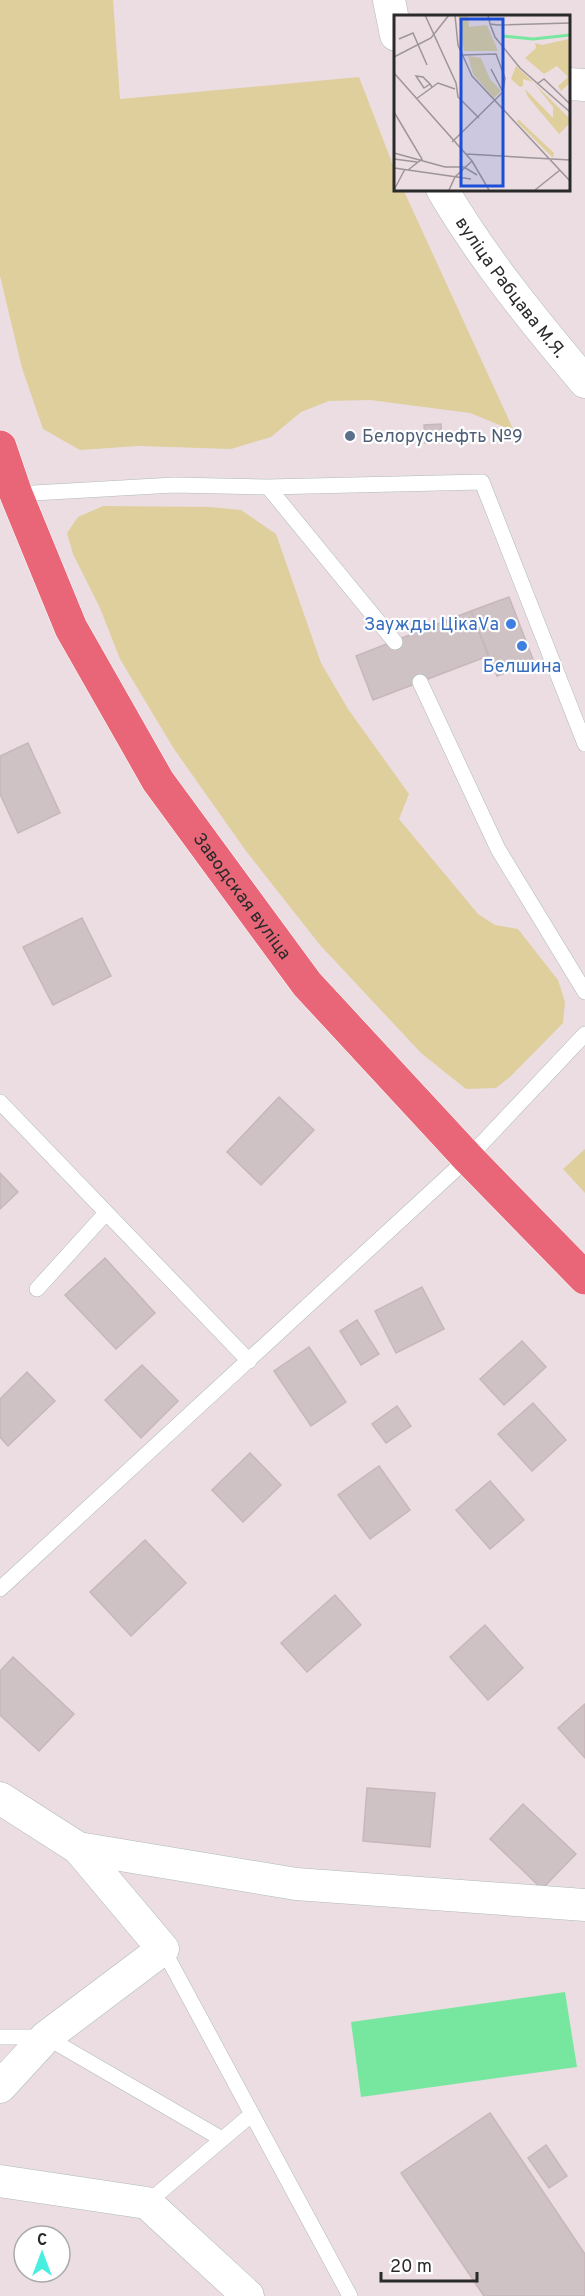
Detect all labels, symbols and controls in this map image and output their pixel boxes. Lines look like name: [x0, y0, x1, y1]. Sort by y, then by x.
inset map: [394, 15, 570, 190]
street label: вуліца Рабцава М.Я.: [449, 213, 570, 363]
place label: Белоруснефть №9: [362, 426, 523, 449]
marker: Белоруснефть №9: [343, 429, 357, 443]
place label: Заужды ЦікаVа: [364, 614, 499, 637]
marker: Заужды ЦікаVа: [504, 617, 518, 631]
marker: Белшина: [515, 639, 529, 653]
place label: Белшина: [483, 656, 561, 679]
street label: Заводская вуліца: [187, 829, 295, 965]
north arrow: [12, 2224, 72, 2284]
text: С: [37, 2231, 47, 2251]
scale bar: [381, 2245, 477, 2283]
text: 20 m: [390, 2256, 432, 2279]

